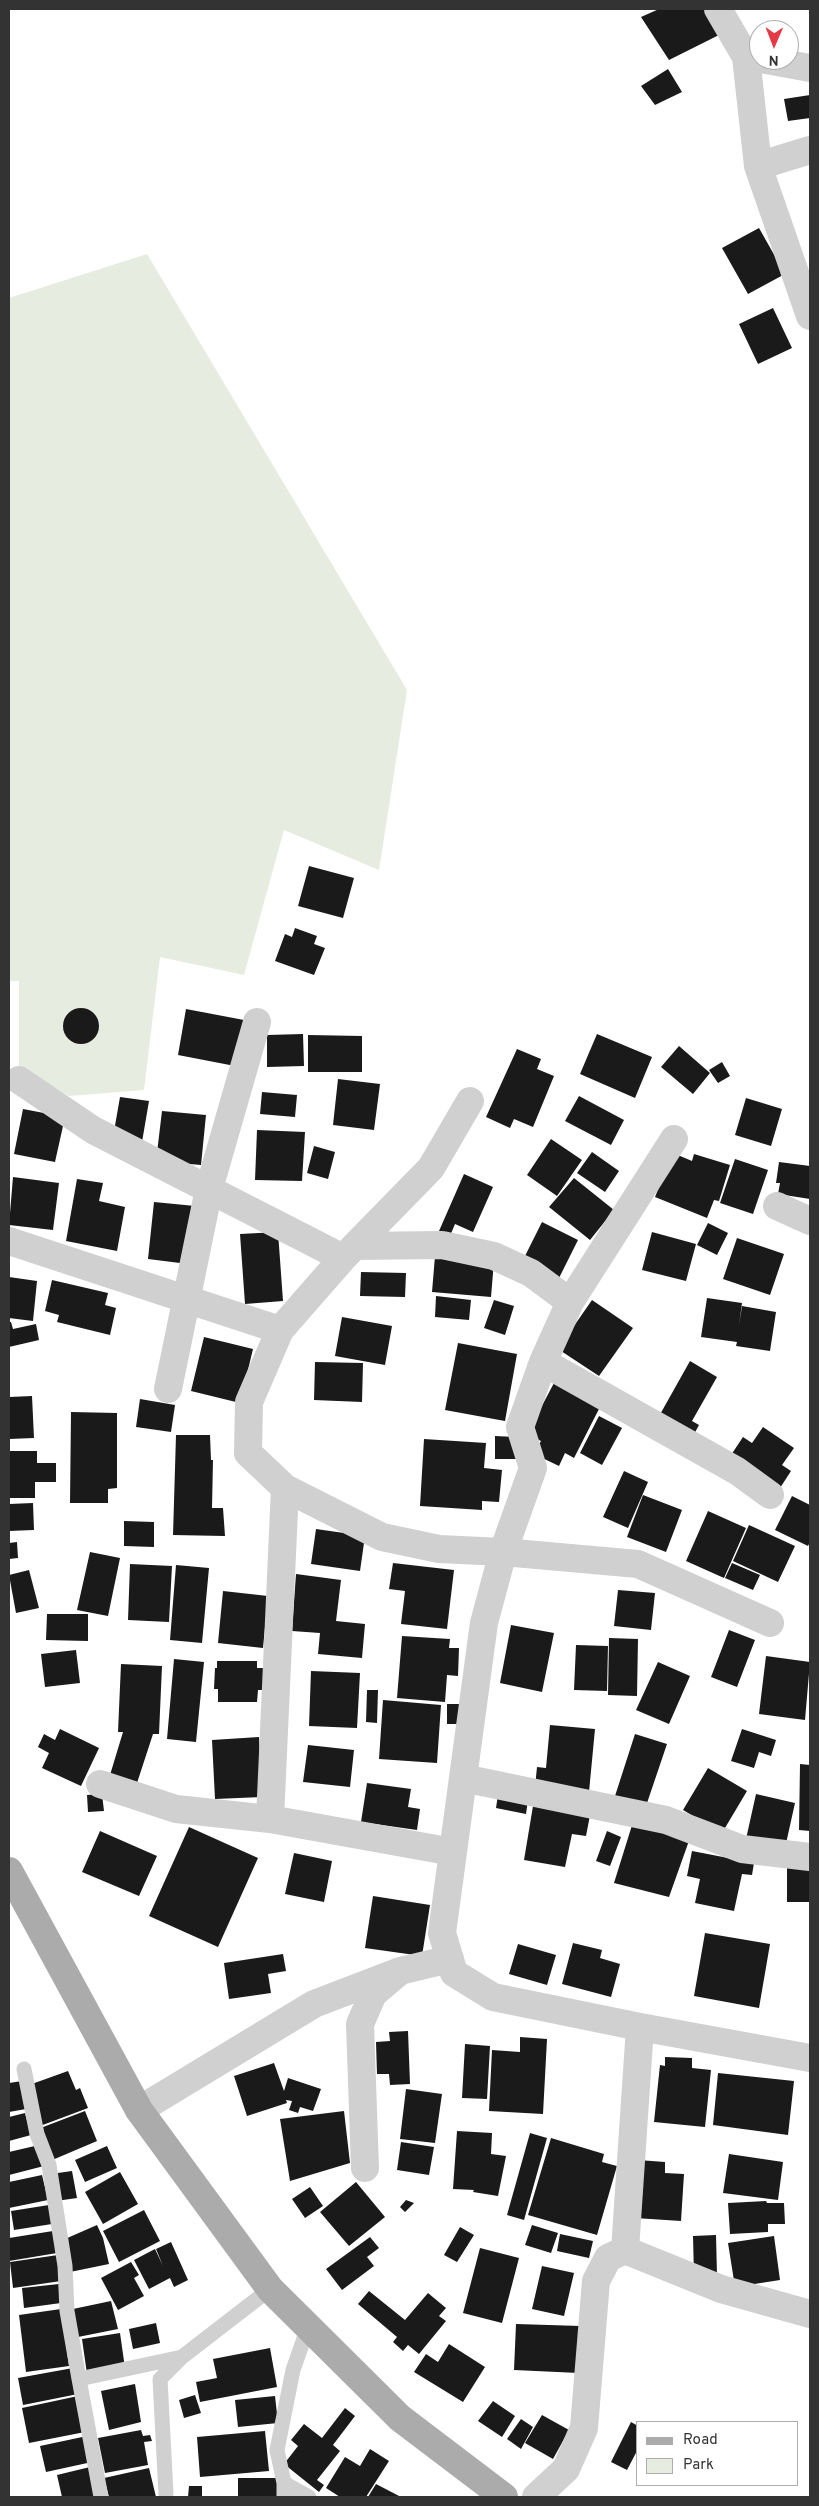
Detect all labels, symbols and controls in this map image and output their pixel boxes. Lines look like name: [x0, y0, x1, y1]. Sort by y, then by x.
north arrow: [749, 20, 799, 70]
text: N: [769, 51, 779, 68]
legend: [636, 2421, 799, 2486]
text: Road: [683, 2431, 718, 2450]
text: Park: [683, 2456, 714, 2475]

